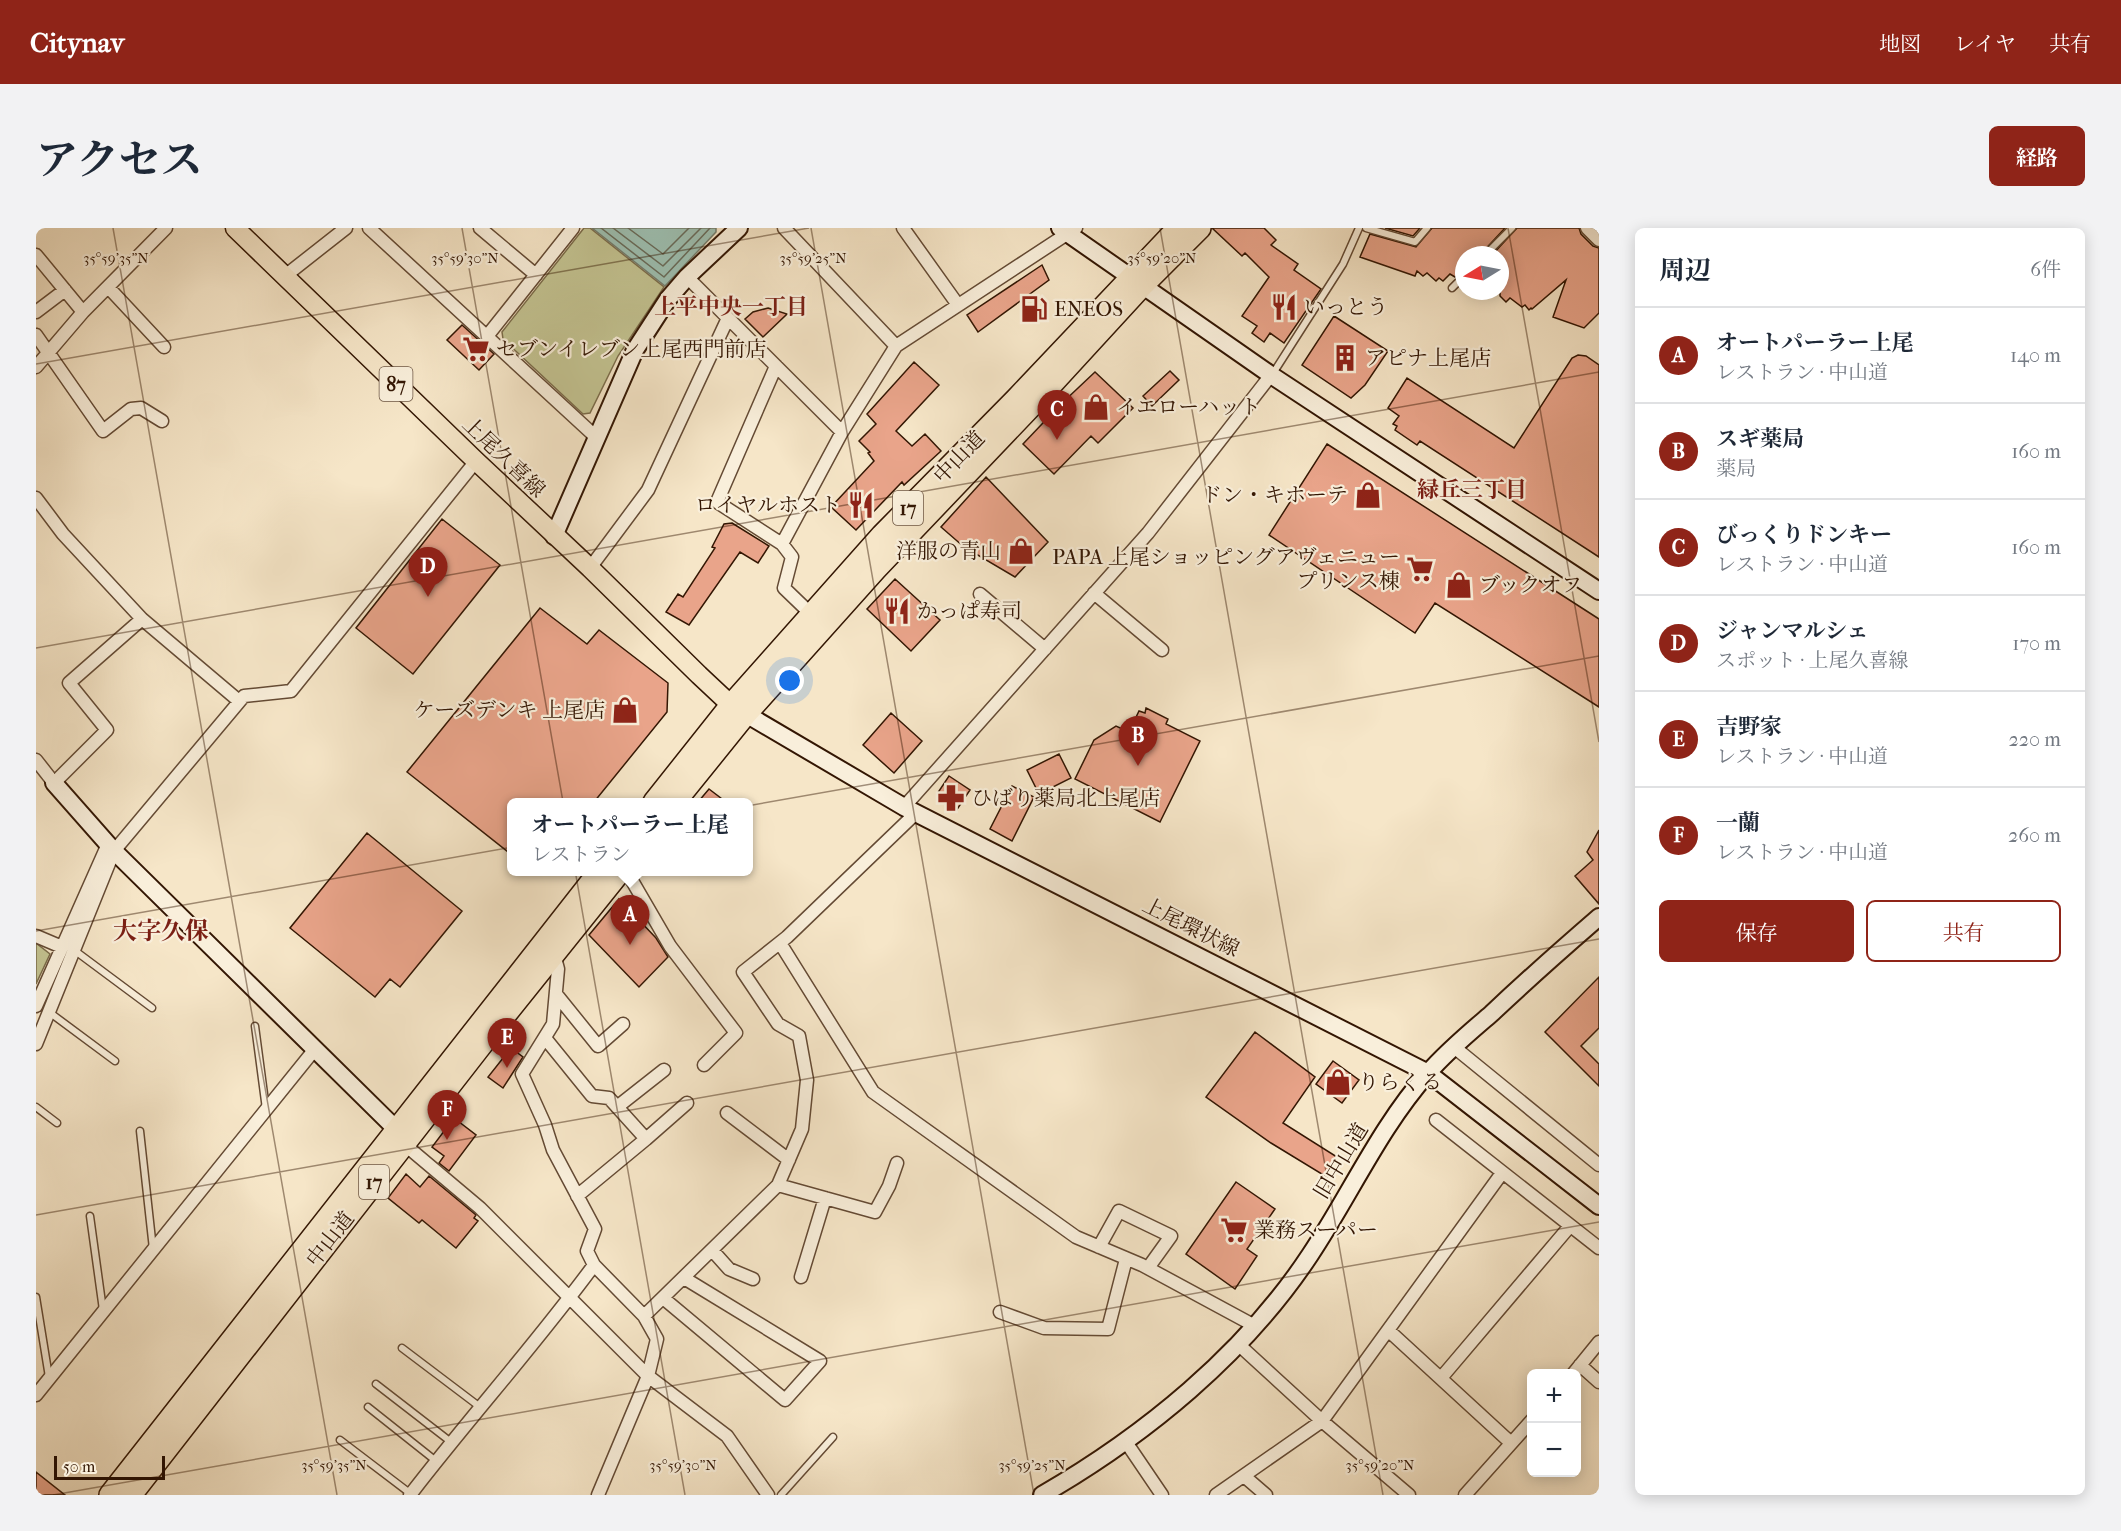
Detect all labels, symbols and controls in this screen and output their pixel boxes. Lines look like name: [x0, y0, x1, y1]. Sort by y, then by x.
text: Citynav: [30, 26, 124, 59]
text: 地図: [1879, 32, 1921, 56]
text: レイヤ: [1954, 32, 2016, 56]
text: 共有: [2049, 32, 2091, 56]
button: 経路: [1989, 126, 2085, 186]
text: アクセス: [36, 136, 203, 185]
north arrow: [1455, 246, 1509, 300]
text: 35°59'35"N: [83, 249, 149, 267]
text: 35°59'30"N: [431, 249, 499, 267]
text: 35°59'25"N: [779, 249, 847, 267]
text: 35°59'20"N: [1128, 249, 1197, 267]
text: 周辺: [1659, 255, 1711, 286]
text: 6件: [2030, 258, 2061, 281]
restaurant icon: いっとう: [1269, 292, 1299, 322]
district label: 上平中央一丁目: [654, 294, 808, 320]
fuel station icon: ENEOS: [1019, 294, 1049, 324]
place label: いっとう: [1304, 295, 1388, 319]
place label: ENEOS: [1054, 297, 1123, 321]
text: オートパーラー上尾: [1716, 330, 1914, 356]
supermarket icon: セブンイレブン上尾西門前店: [461, 334, 491, 364]
place label: セブンイレブン上尾西門前店: [496, 337, 766, 361]
building icon: アピナ上尾店: [1330, 343, 1360, 373]
text: A: [1672, 344, 1685, 367]
text: 140 m: [2010, 344, 2061, 367]
place label: アピナ上尾店: [1365, 346, 1491, 370]
text: レストラン · 中山道: [1716, 361, 1888, 384]
road number: 87: [380, 367, 412, 401]
pin: C: [1038, 390, 1076, 440]
shop icon: イエローハット: [1081, 392, 1111, 422]
place label: イエローハット: [1116, 395, 1261, 419]
street label: 上尾久喜線: [458, 412, 550, 502]
street label: 中山道: [928, 426, 990, 488]
text: スギ薬局: [1716, 426, 1804, 452]
text: B: [1672, 440, 1685, 463]
text: 160 m: [2011, 440, 2061, 463]
text: 薬局: [1716, 457, 1756, 480]
district label: 緑丘三丁目: [1417, 477, 1527, 503]
shop icon: ドン・キホーテ: [1353, 480, 1383, 510]
place label: ドン・キホーテ: [1201, 483, 1348, 507]
restaurant icon: ロイヤルホスト: [846, 490, 876, 520]
road number: 17: [893, 491, 923, 525]
place label: ロイヤルホスト: [695, 493, 841, 517]
text: びっくりドンキー: [1716, 522, 1892, 548]
shop icon: 洋服の青山: [1006, 536, 1036, 566]
text: C: [1672, 536, 1685, 559]
text: 160 m: [2011, 536, 2061, 559]
place label: 洋服の青山: [896, 539, 1001, 563]
place label: PAPA 上尾ショッピングアヴェニュー プリンス棟: [1052, 545, 1400, 593]
pin: D: [408, 548, 448, 597]
text: レストラン · 中山道: [1716, 553, 1888, 576]
supermarket icon: PAPA 上尾ショッピングアヴェニュー プリンス棟: [1405, 554, 1435, 584]
shop icon: ブックオフ: [1444, 570, 1474, 600]
place label: ブックオフ: [1479, 573, 1582, 597]
restaurant icon: かっぱ寿司: [882, 596, 912, 626]
place label: かっぱ寿司: [917, 599, 1022, 623]
text: ジャンマルシェ: [1716, 618, 1869, 644]
text: D: [1671, 632, 1686, 655]
text: 170 m: [2012, 632, 2061, 655]
text: スポット · 上尾久喜線: [1716, 649, 1909, 672]
your location: [775, 666, 804, 695]
shop icon: ケーズデンキ 上尾店: [610, 695, 640, 725]
place label: ケーズデンキ 上尾店: [413, 698, 605, 722]
text: 吉野家: [1716, 714, 1782, 740]
pin: B: [1118, 716, 1158, 766]
text: E: [1672, 728, 1685, 751]
text: 220 m: [2008, 728, 2061, 751]
text: レストラン · 中山道: [1716, 745, 1888, 768]
pharmacy icon: ひばり薬局北上尾店: [936, 783, 966, 813]
place label: ひばり薬局北上尾店: [971, 786, 1160, 810]
popup: [507, 798, 753, 876]
text: 一蘭: [1716, 810, 1760, 836]
text: オートパーラー上尾: [531, 812, 729, 838]
text: F: [1673, 824, 1684, 847]
text: 260 m: [2008, 824, 2061, 847]
text: レストラン · 中山道: [1716, 841, 1888, 864]
text: レストラン: [531, 843, 631, 866]
street label: 上尾環状線: [1139, 892, 1243, 962]
pin: A: [610, 896, 650, 945]
button: 保存: [1659, 900, 1854, 962]
button: 共有: [1866, 900, 2061, 962]
district label: 大字久保: [113, 917, 209, 945]
pin: E: [488, 1018, 526, 1068]
shop icon: りらくる: [1323, 1067, 1353, 1097]
place label: りらくる: [1358, 1070, 1442, 1094]
pin: F: [428, 1090, 466, 1140]
street label: 旧中山道: [1309, 1119, 1373, 1203]
road number: 17: [359, 1165, 389, 1199]
street label: 中山道: [301, 1207, 359, 1271]
supermarket icon: 業務スーパー: [1219, 1215, 1249, 1245]
place label: 業務スーパー: [1254, 1218, 1378, 1242]
map controls: [1527, 1369, 1581, 1477]
button: +: [1527, 1369, 1581, 1423]
button: −: [1527, 1423, 1581, 1477]
scale bar: [54, 1453, 165, 1480]
text: 35°59'35"N: [301, 1456, 367, 1474]
text: 35°59'30"N: [649, 1456, 717, 1474]
text: 35°59'25"N: [998, 1456, 1066, 1474]
text: 35°59'20"N: [1346, 1456, 1415, 1474]
text: 50 m: [63, 1457, 95, 1476]

